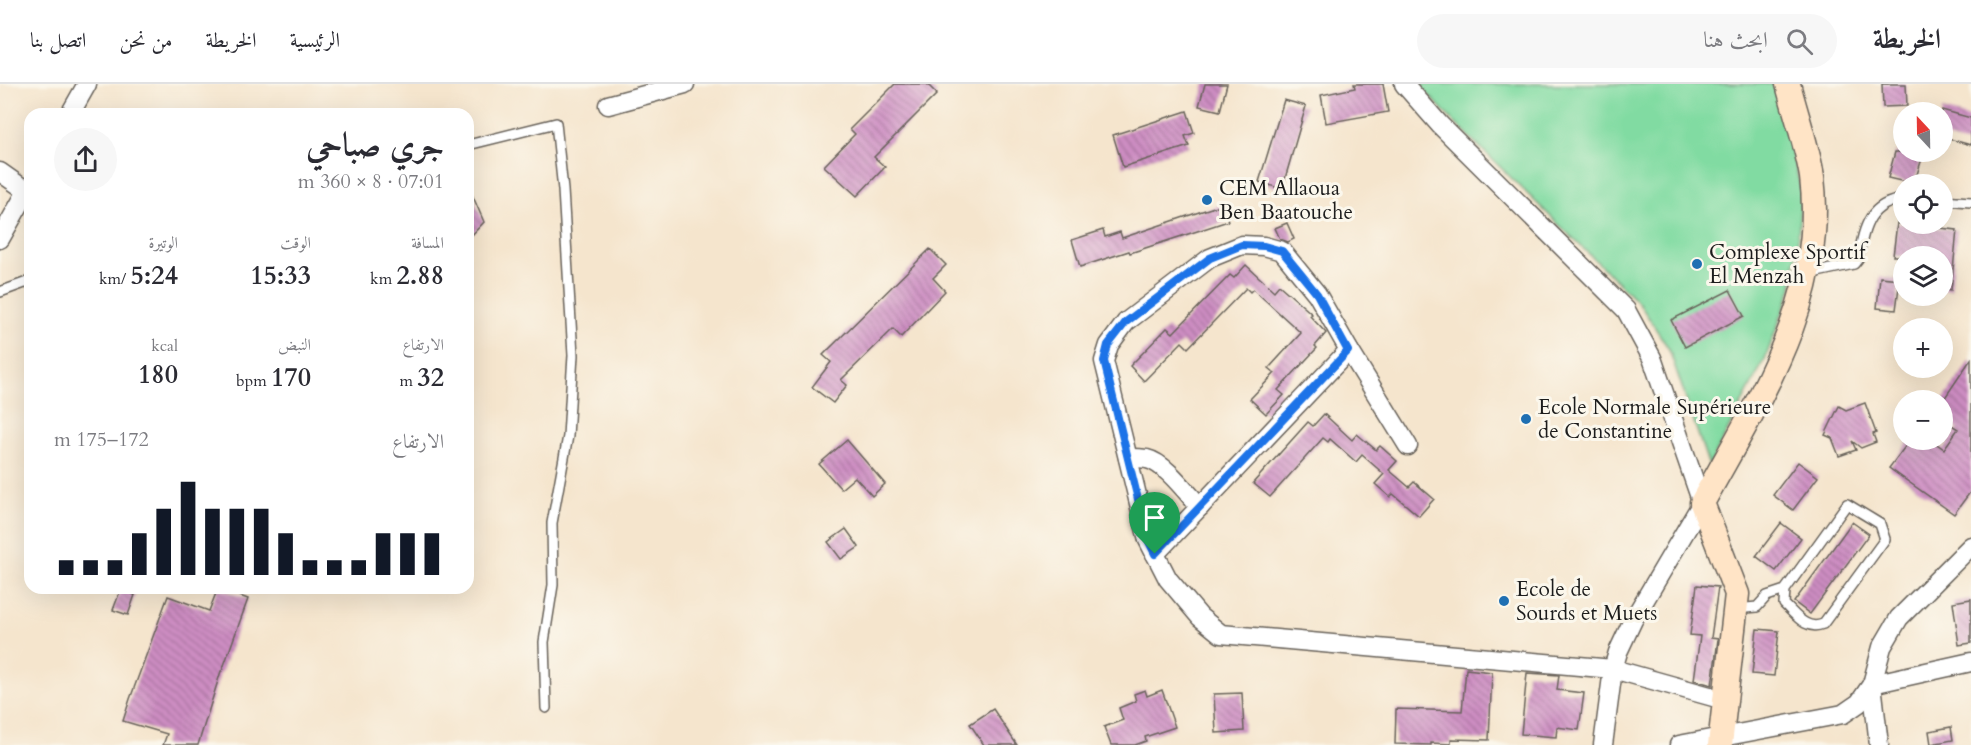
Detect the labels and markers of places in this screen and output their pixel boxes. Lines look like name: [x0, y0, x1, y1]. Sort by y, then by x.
place label: CEM Allaoua Ben Baatouche: [1219, 174, 1353, 227]
marker: CEM Allaoua Ben Baatouche: [1200, 193, 1214, 207]
place label: Complexe Sportif El Menzah: [1709, 238, 1869, 291]
marker: Complexe Sportif El Menzah: [1690, 257, 1704, 271]
place label: Ecole Normale Supérieure de Constantine: [1538, 393, 1771, 446]
marker: Ecole Normale Supérieure de Constantine: [1519, 412, 1533, 426]
pin: [1129, 492, 1180, 554]
place label: Ecole de Sourds et Muets: [1516, 575, 1657, 628]
marker: Ecole de Sourds et Muets: [1497, 594, 1511, 608]

